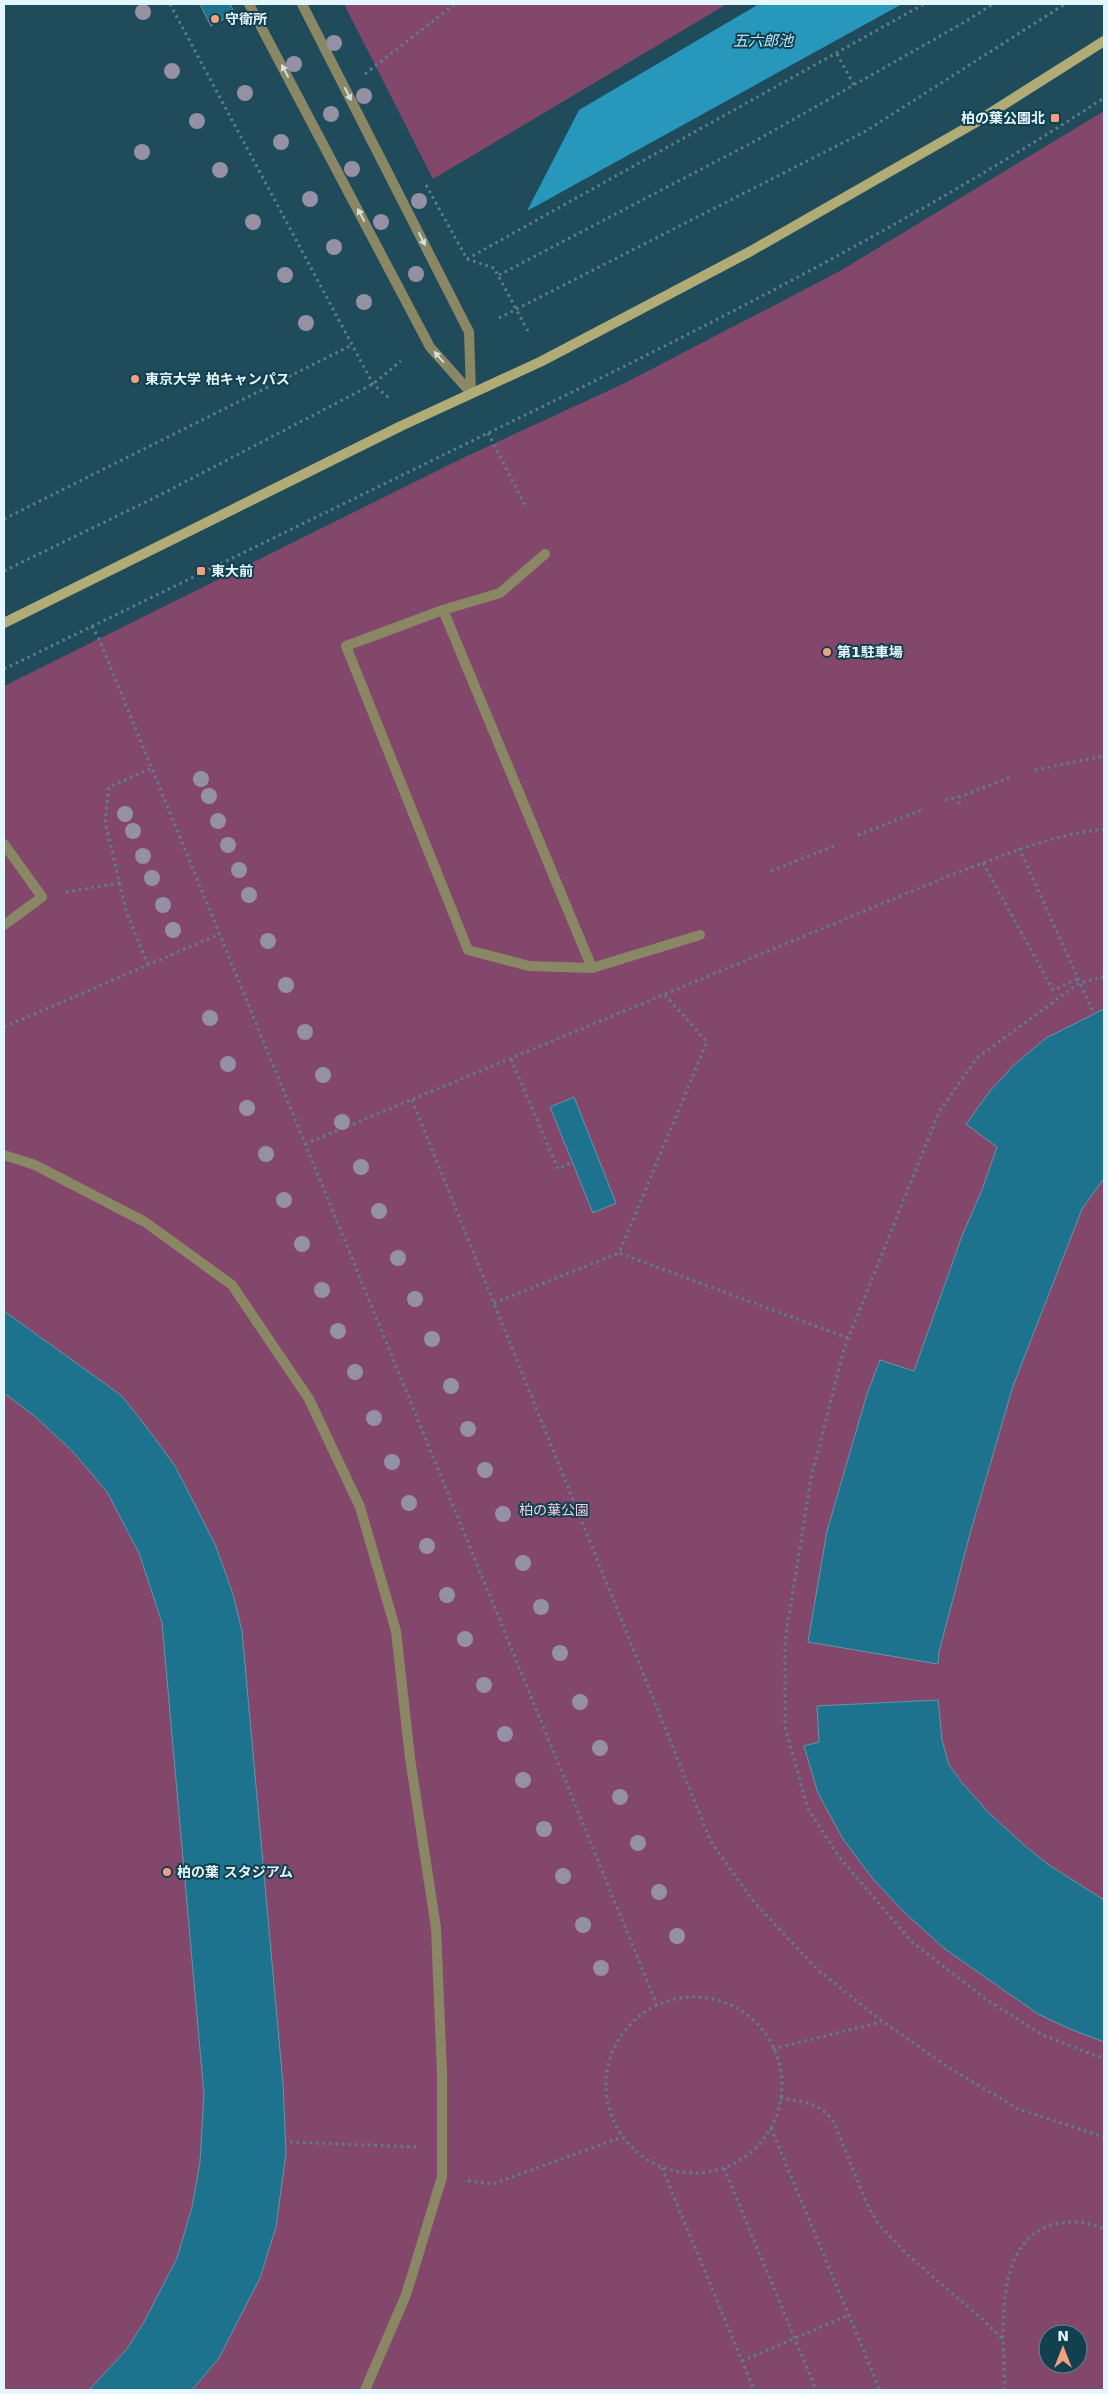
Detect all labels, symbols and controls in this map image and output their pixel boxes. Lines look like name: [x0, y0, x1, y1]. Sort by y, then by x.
place label: 守衛所: [225, 11, 267, 27]
marker: 守衛所: [209, 13, 221, 25]
water label: 五六郎池: [733, 32, 795, 50]
one-way arrow: [281, 64, 289, 78]
one-way arrow: [344, 87, 352, 101]
place label: 柏の葉公園北: [961, 110, 1045, 126]
marker: 柏の葉公園北: [1049, 112, 1061, 124]
one-way arrow: [356, 208, 365, 221]
one-way arrow: [418, 232, 426, 246]
one-way arrow: [433, 351, 445, 363]
place label: 東京大学 柏キャンパス: [145, 371, 290, 387]
marker: 東京大学 柏キャンパス: [129, 373, 141, 385]
place label: 東大前: [211, 563, 253, 579]
marker: 東大前: [195, 565, 207, 577]
place label: 第1駐車場: [837, 644, 903, 660]
marker: 第1駐車場: [821, 646, 833, 658]
park label: 柏の葉公園: [519, 1502, 589, 1518]
place label: 柏の葉 スタジアム: [177, 1864, 293, 1880]
marker: 柏の葉 スタジアム: [161, 1866, 173, 1878]
north arrow: [1038, 2324, 1088, 2374]
text: N: [1057, 2328, 1069, 2344]

